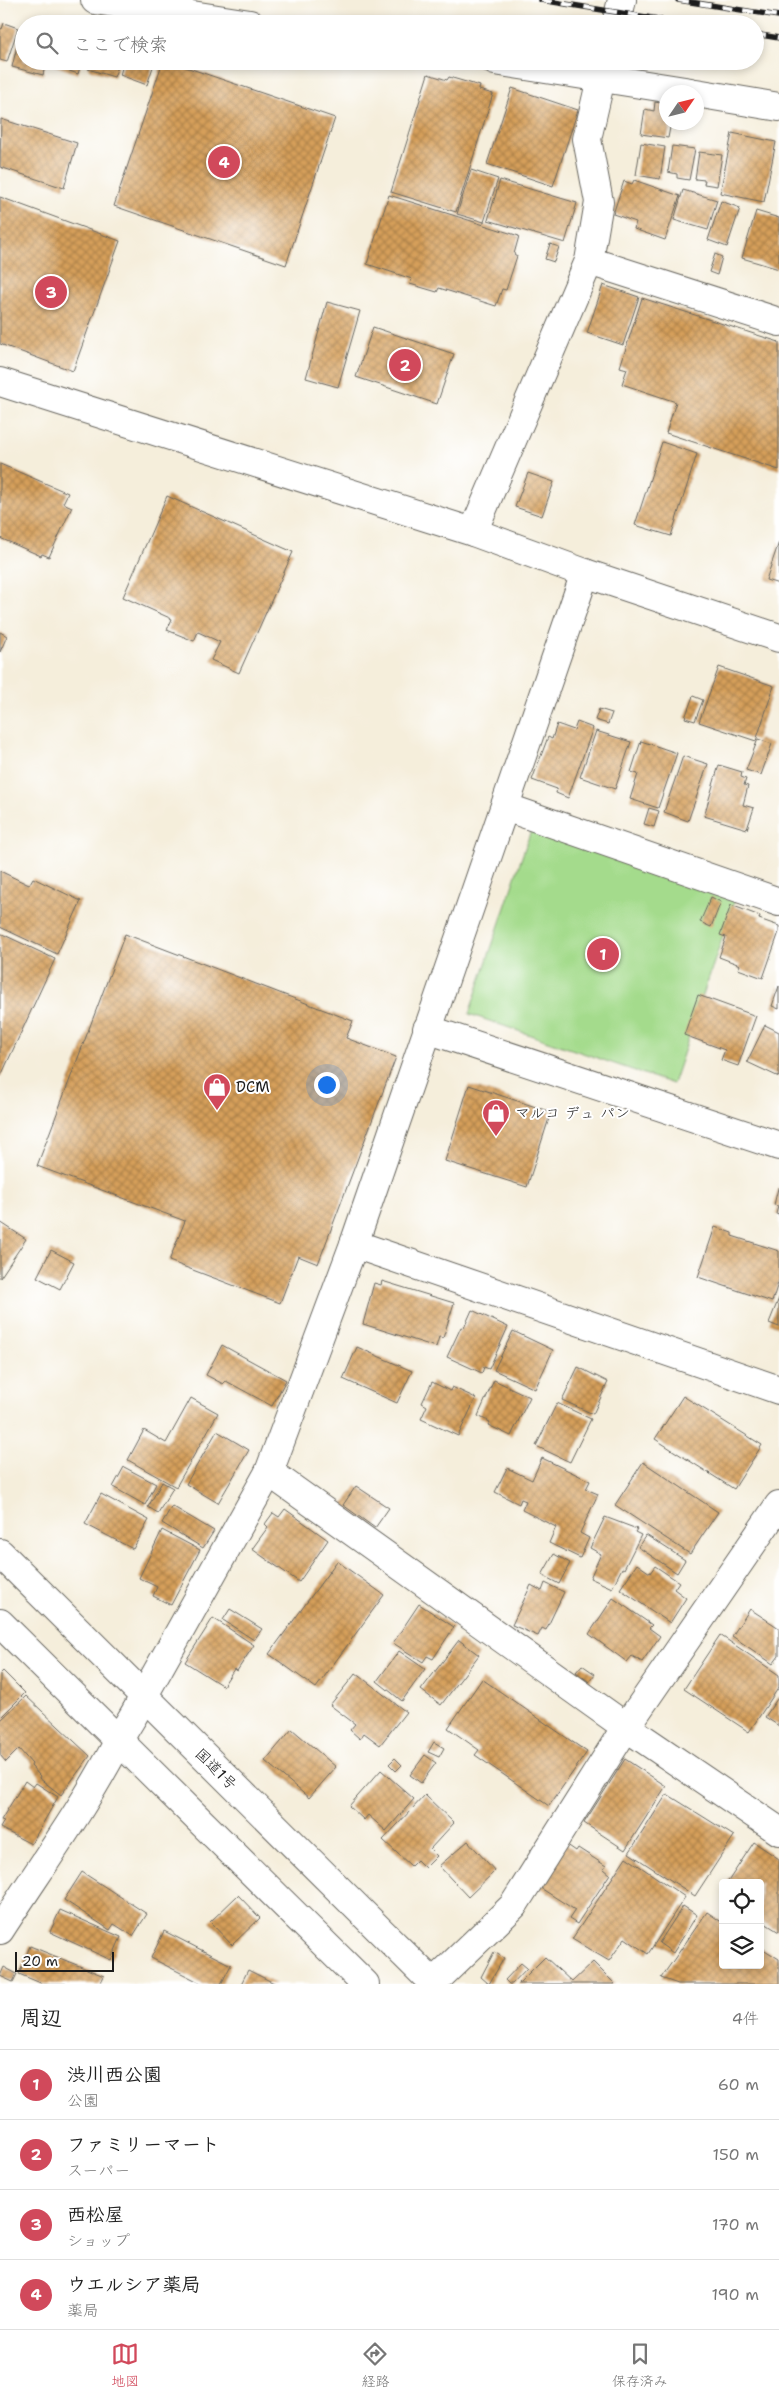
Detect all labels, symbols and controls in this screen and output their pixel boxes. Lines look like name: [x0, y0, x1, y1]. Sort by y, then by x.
search box: [15, 15, 764, 70]
icon: search: [33, 29, 61, 57]
text: ここで検索: [73, 32, 168, 57]
north arrow: [659, 85, 704, 130]
pin: 4: [208, 143, 240, 181]
pin: 3: [35, 273, 67, 311]
pin: 2: [389, 346, 421, 384]
pin: 1: [587, 935, 619, 973]
shop icon: DCM: [202, 1072, 232, 1111]
your location: [314, 1072, 340, 1098]
place label: DCM: [236, 1077, 270, 1097]
shop icon: マルコ デュ パン: [481, 1098, 511, 1137]
place label: マルコ デュ パン: [515, 1103, 630, 1123]
street label: 国道1号: [191, 1744, 241, 1794]
map controls: [719, 1879, 764, 1969]
button: locate: [719, 1879, 764, 1924]
button: layers: [719, 1924, 764, 1969]
scale bar: [15, 1949, 114, 1972]
text: 20 m: [22, 1952, 58, 1970]
text: 周辺: [20, 2004, 62, 2032]
text: 4件: [732, 2008, 759, 2029]
text: 渋川西公園: [67, 2062, 162, 2087]
text: 1: [32, 2074, 40, 2095]
text: 60 m: [718, 2074, 759, 2095]
text: 公園: [67, 2090, 99, 2111]
text: ファミリーマート: [67, 2132, 220, 2157]
text: 2: [30, 2144, 42, 2165]
text: 150 m: [712, 2144, 759, 2165]
text: スーパー: [67, 2160, 130, 2181]
text: 西松屋: [67, 2202, 124, 2227]
text: 3: [30, 2214, 42, 2235]
text: 170 m: [712, 2214, 759, 2235]
text: ショップ: [67, 2230, 130, 2251]
text: ウエルシア薬局: [67, 2272, 200, 2297]
text: 4: [30, 2284, 42, 2305]
text: 190 m: [712, 2284, 759, 2305]
text: 薬局: [67, 2300, 99, 2321]
tab: 地図: [111, 2340, 139, 2390]
tab: 経路: [361, 2340, 389, 2390]
tab: 保存済み: [612, 2340, 668, 2390]

